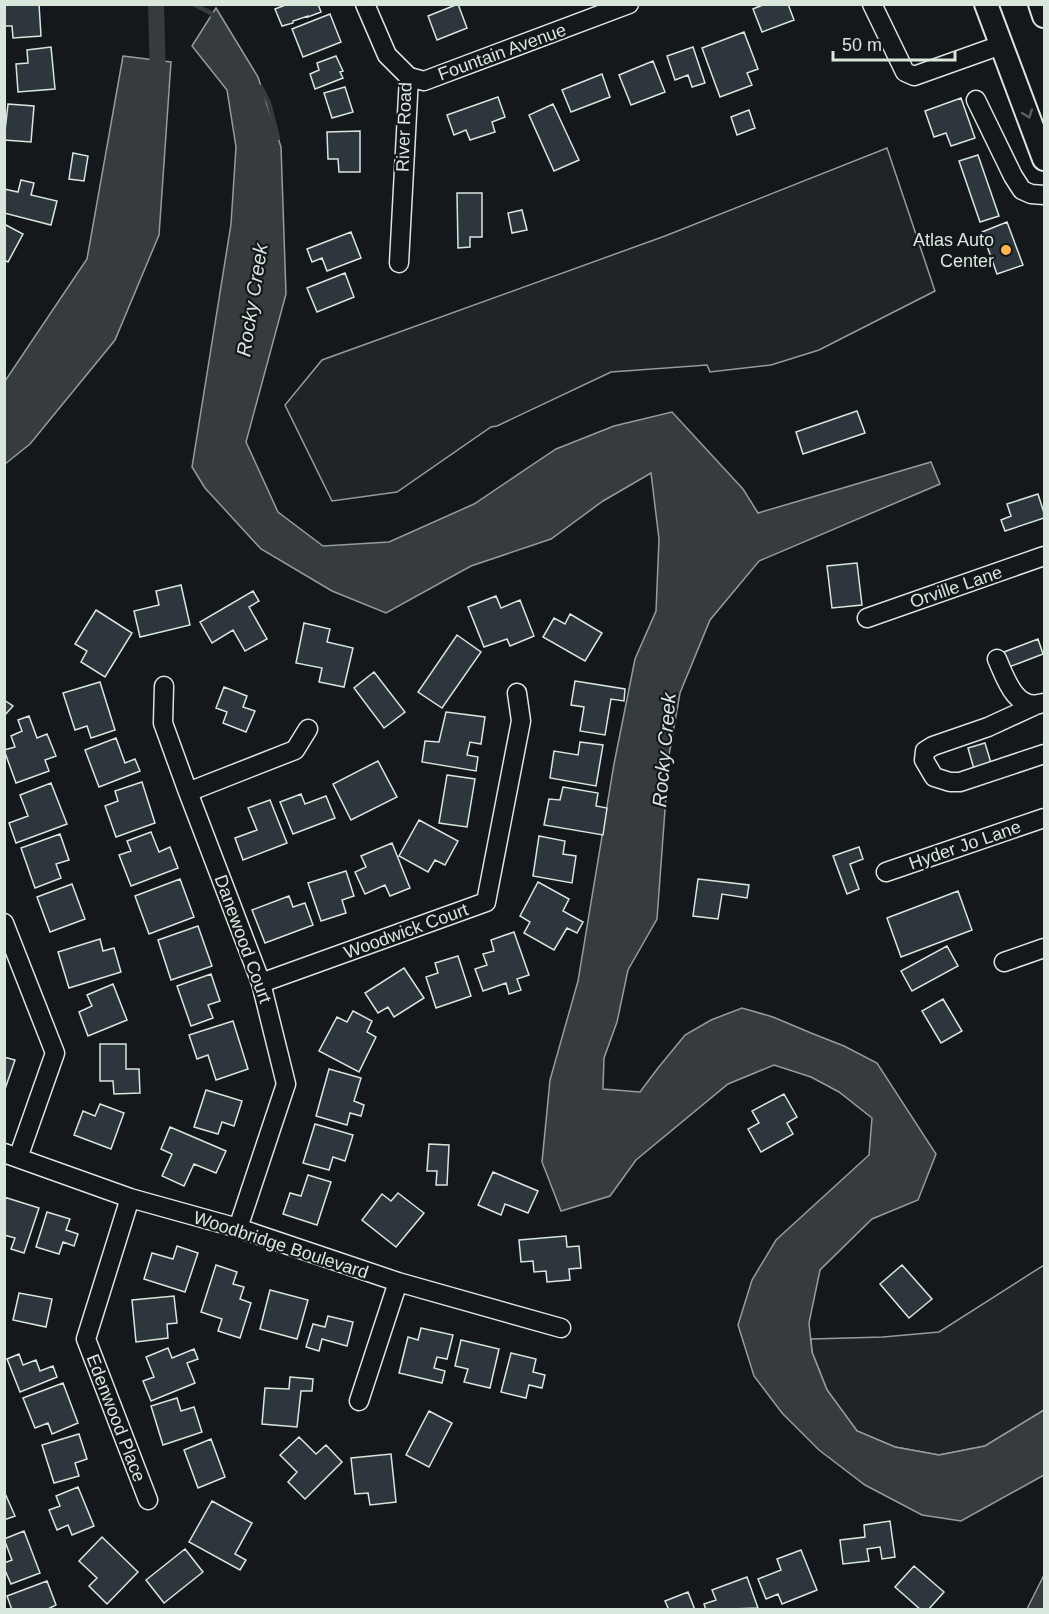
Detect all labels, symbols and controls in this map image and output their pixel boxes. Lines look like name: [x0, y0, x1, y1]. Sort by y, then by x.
street label: Fountain Avenue: [435, 20, 569, 84]
scale bar: [833, 24, 954, 62]
text: 50 m: [842, 35, 882, 55]
street label: River Road: [392, 82, 416, 172]
one-way arrow: [1020, 108, 1033, 118]
place label: Atlas Auto Center: [913, 230, 994, 271]
water label: Rocky Creek: [232, 241, 272, 358]
marker: Atlas Auto Center: [999, 243, 1013, 257]
street label: Orville Lane: [907, 562, 1005, 612]
water label: Rocky Creek: [648, 691, 680, 808]
street label: Hyder Jo Lane: [906, 816, 1024, 874]
street label: Danewood Court: [211, 872, 275, 1006]
street label: Woodwick Court: [341, 899, 471, 963]
street label: Woodbridge Boulevard: [191, 1207, 371, 1283]
street label: Edenwood Place: [82, 1351, 150, 1485]

